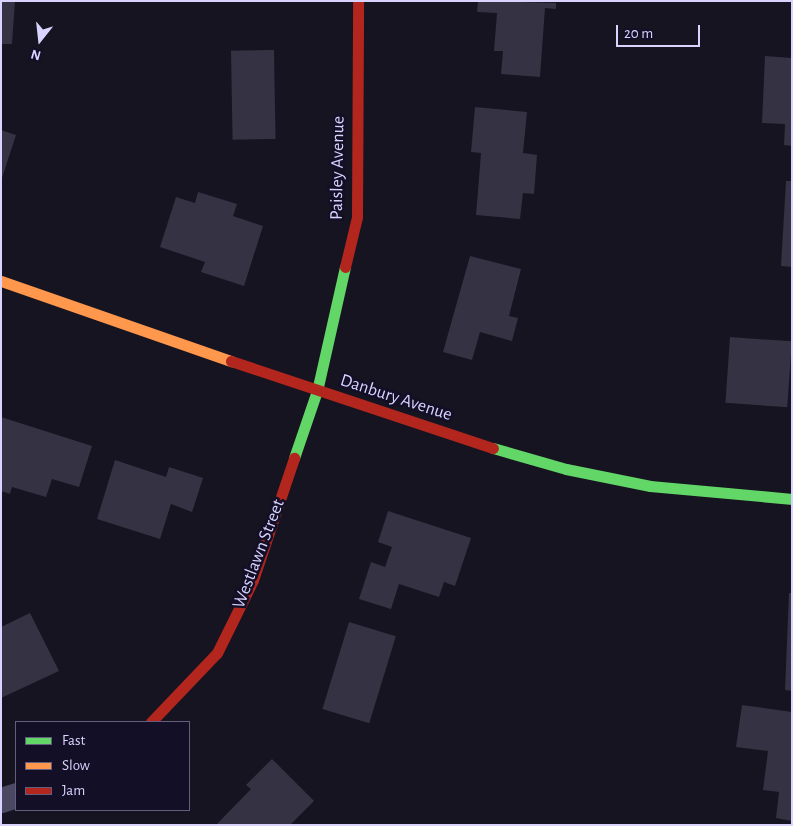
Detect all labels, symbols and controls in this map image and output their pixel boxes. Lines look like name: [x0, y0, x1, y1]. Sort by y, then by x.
north arrow: [15, 15, 65, 65]
scale bar: [618, 15, 702, 47]
text: 20 m: [624, 26, 653, 41]
text: N: [29, 46, 42, 62]
street label: Paisley Avenue: [326, 116, 350, 220]
street label: Danbury Avenue: [337, 370, 455, 426]
street label: Westlawn Street: [228, 496, 290, 612]
legend: [15, 721, 190, 811]
text: Fast: [62, 733, 85, 748]
text: Slow: [62, 758, 90, 773]
text: Jam: [62, 783, 85, 798]

